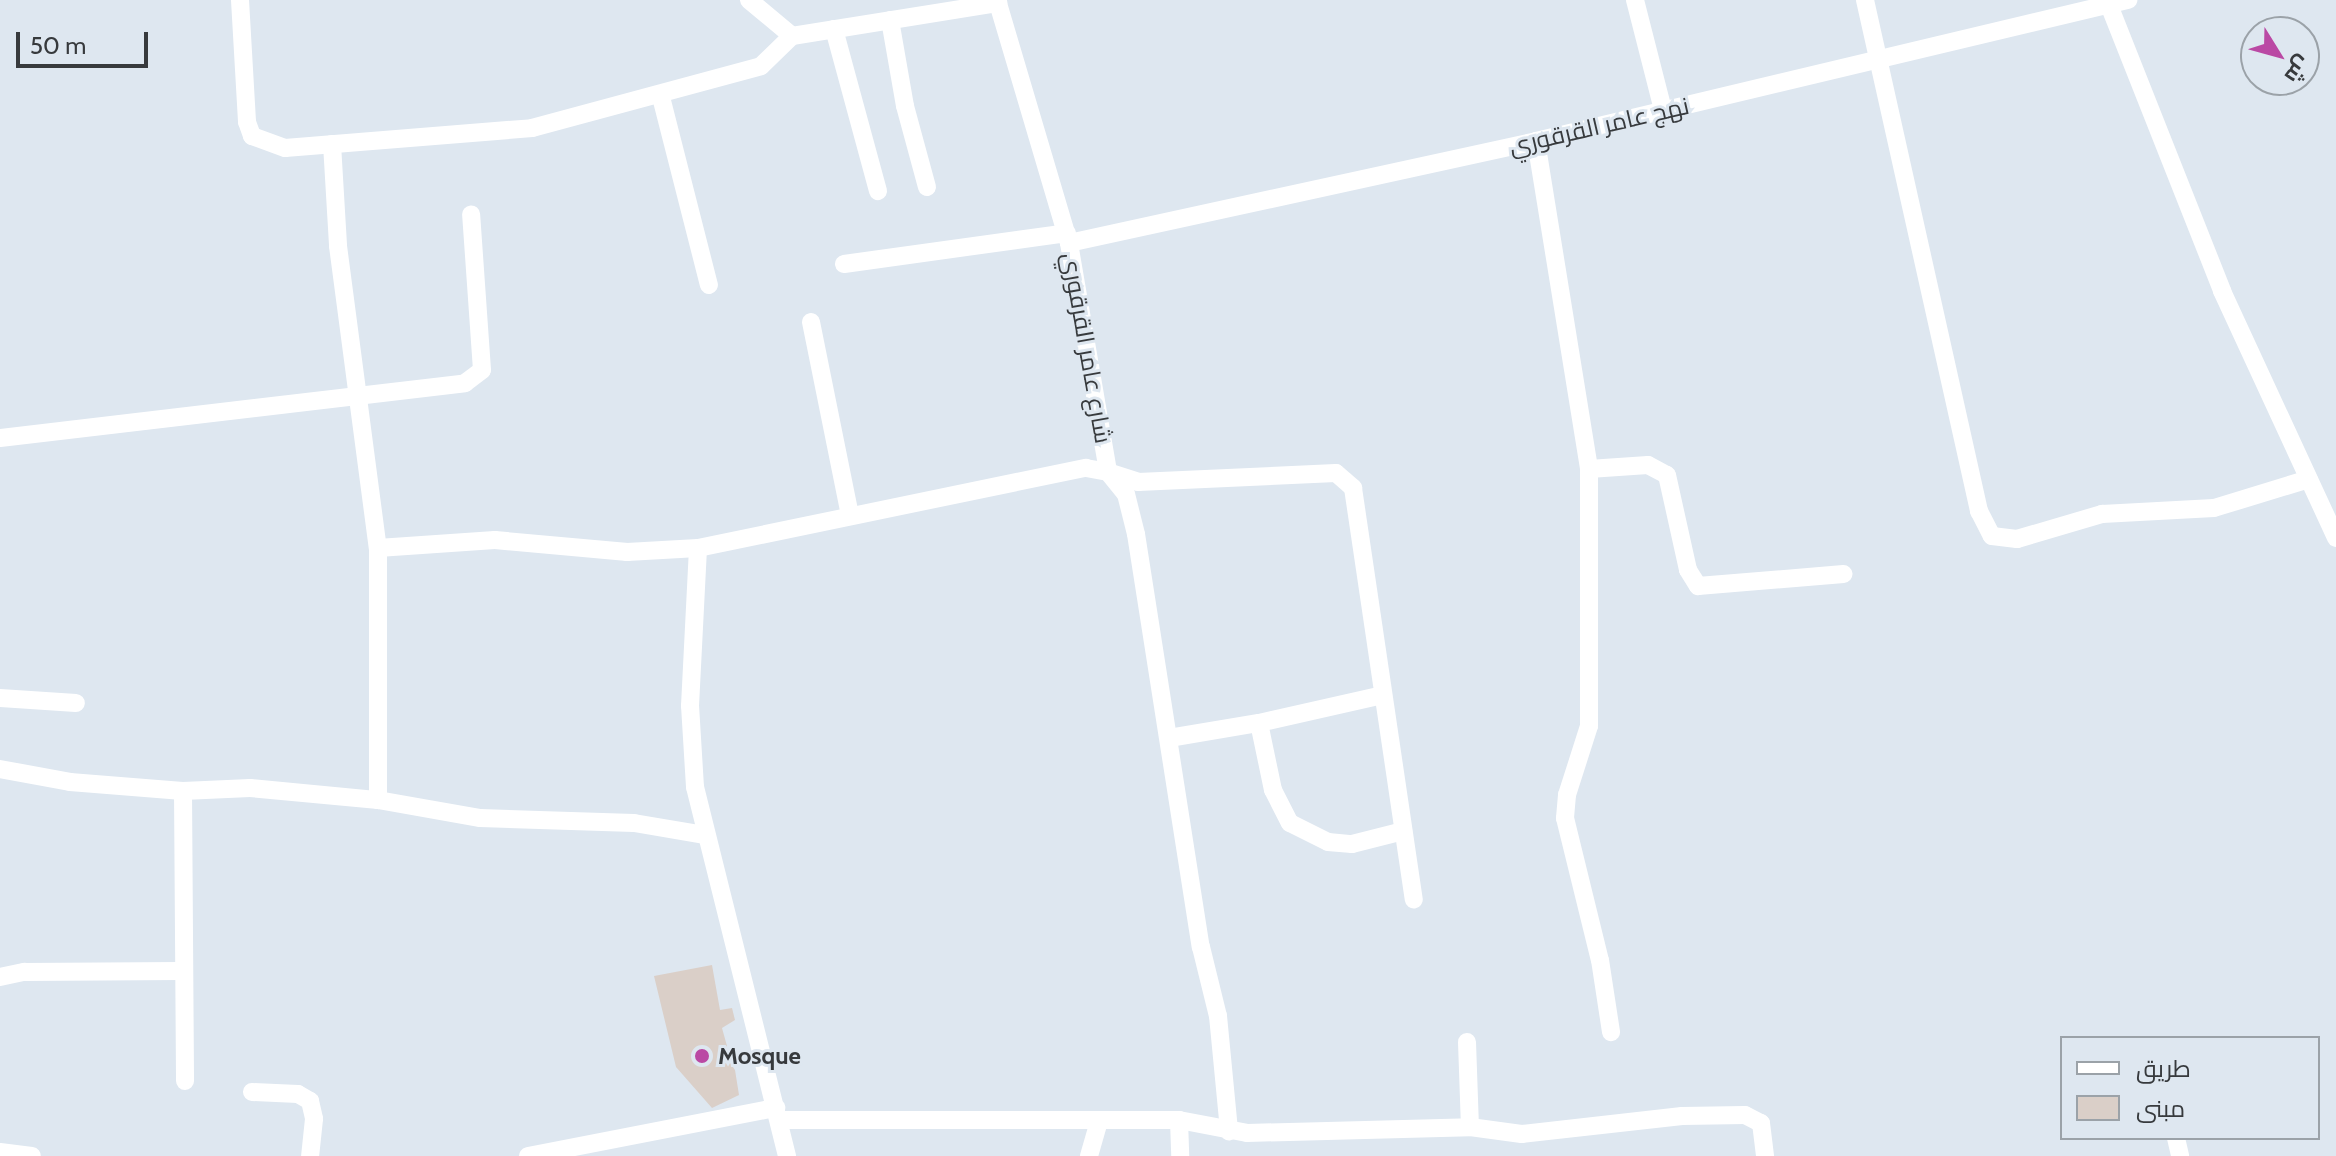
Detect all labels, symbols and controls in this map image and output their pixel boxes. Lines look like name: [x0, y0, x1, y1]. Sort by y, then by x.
scale bar: [20, 16, 152, 66]
north arrow: [2240, 16, 2320, 96]
text: 50 m: [30, 31, 86, 60]
text: ش: [2279, 50, 2317, 89]
street label: نهج عامر القرقوري: [1506, 91, 1692, 161]
street label: شارع عامر القرقوري: [1056, 250, 1118, 446]
legend: [2060, 1036, 2320, 1140]
place label: Mosque: [718, 1042, 801, 1070]
marker: Mosque: [693, 1047, 711, 1065]
text: طريق: [2136, 1054, 2191, 1083]
text: مبنى: [2136, 1094, 2185, 1123]

